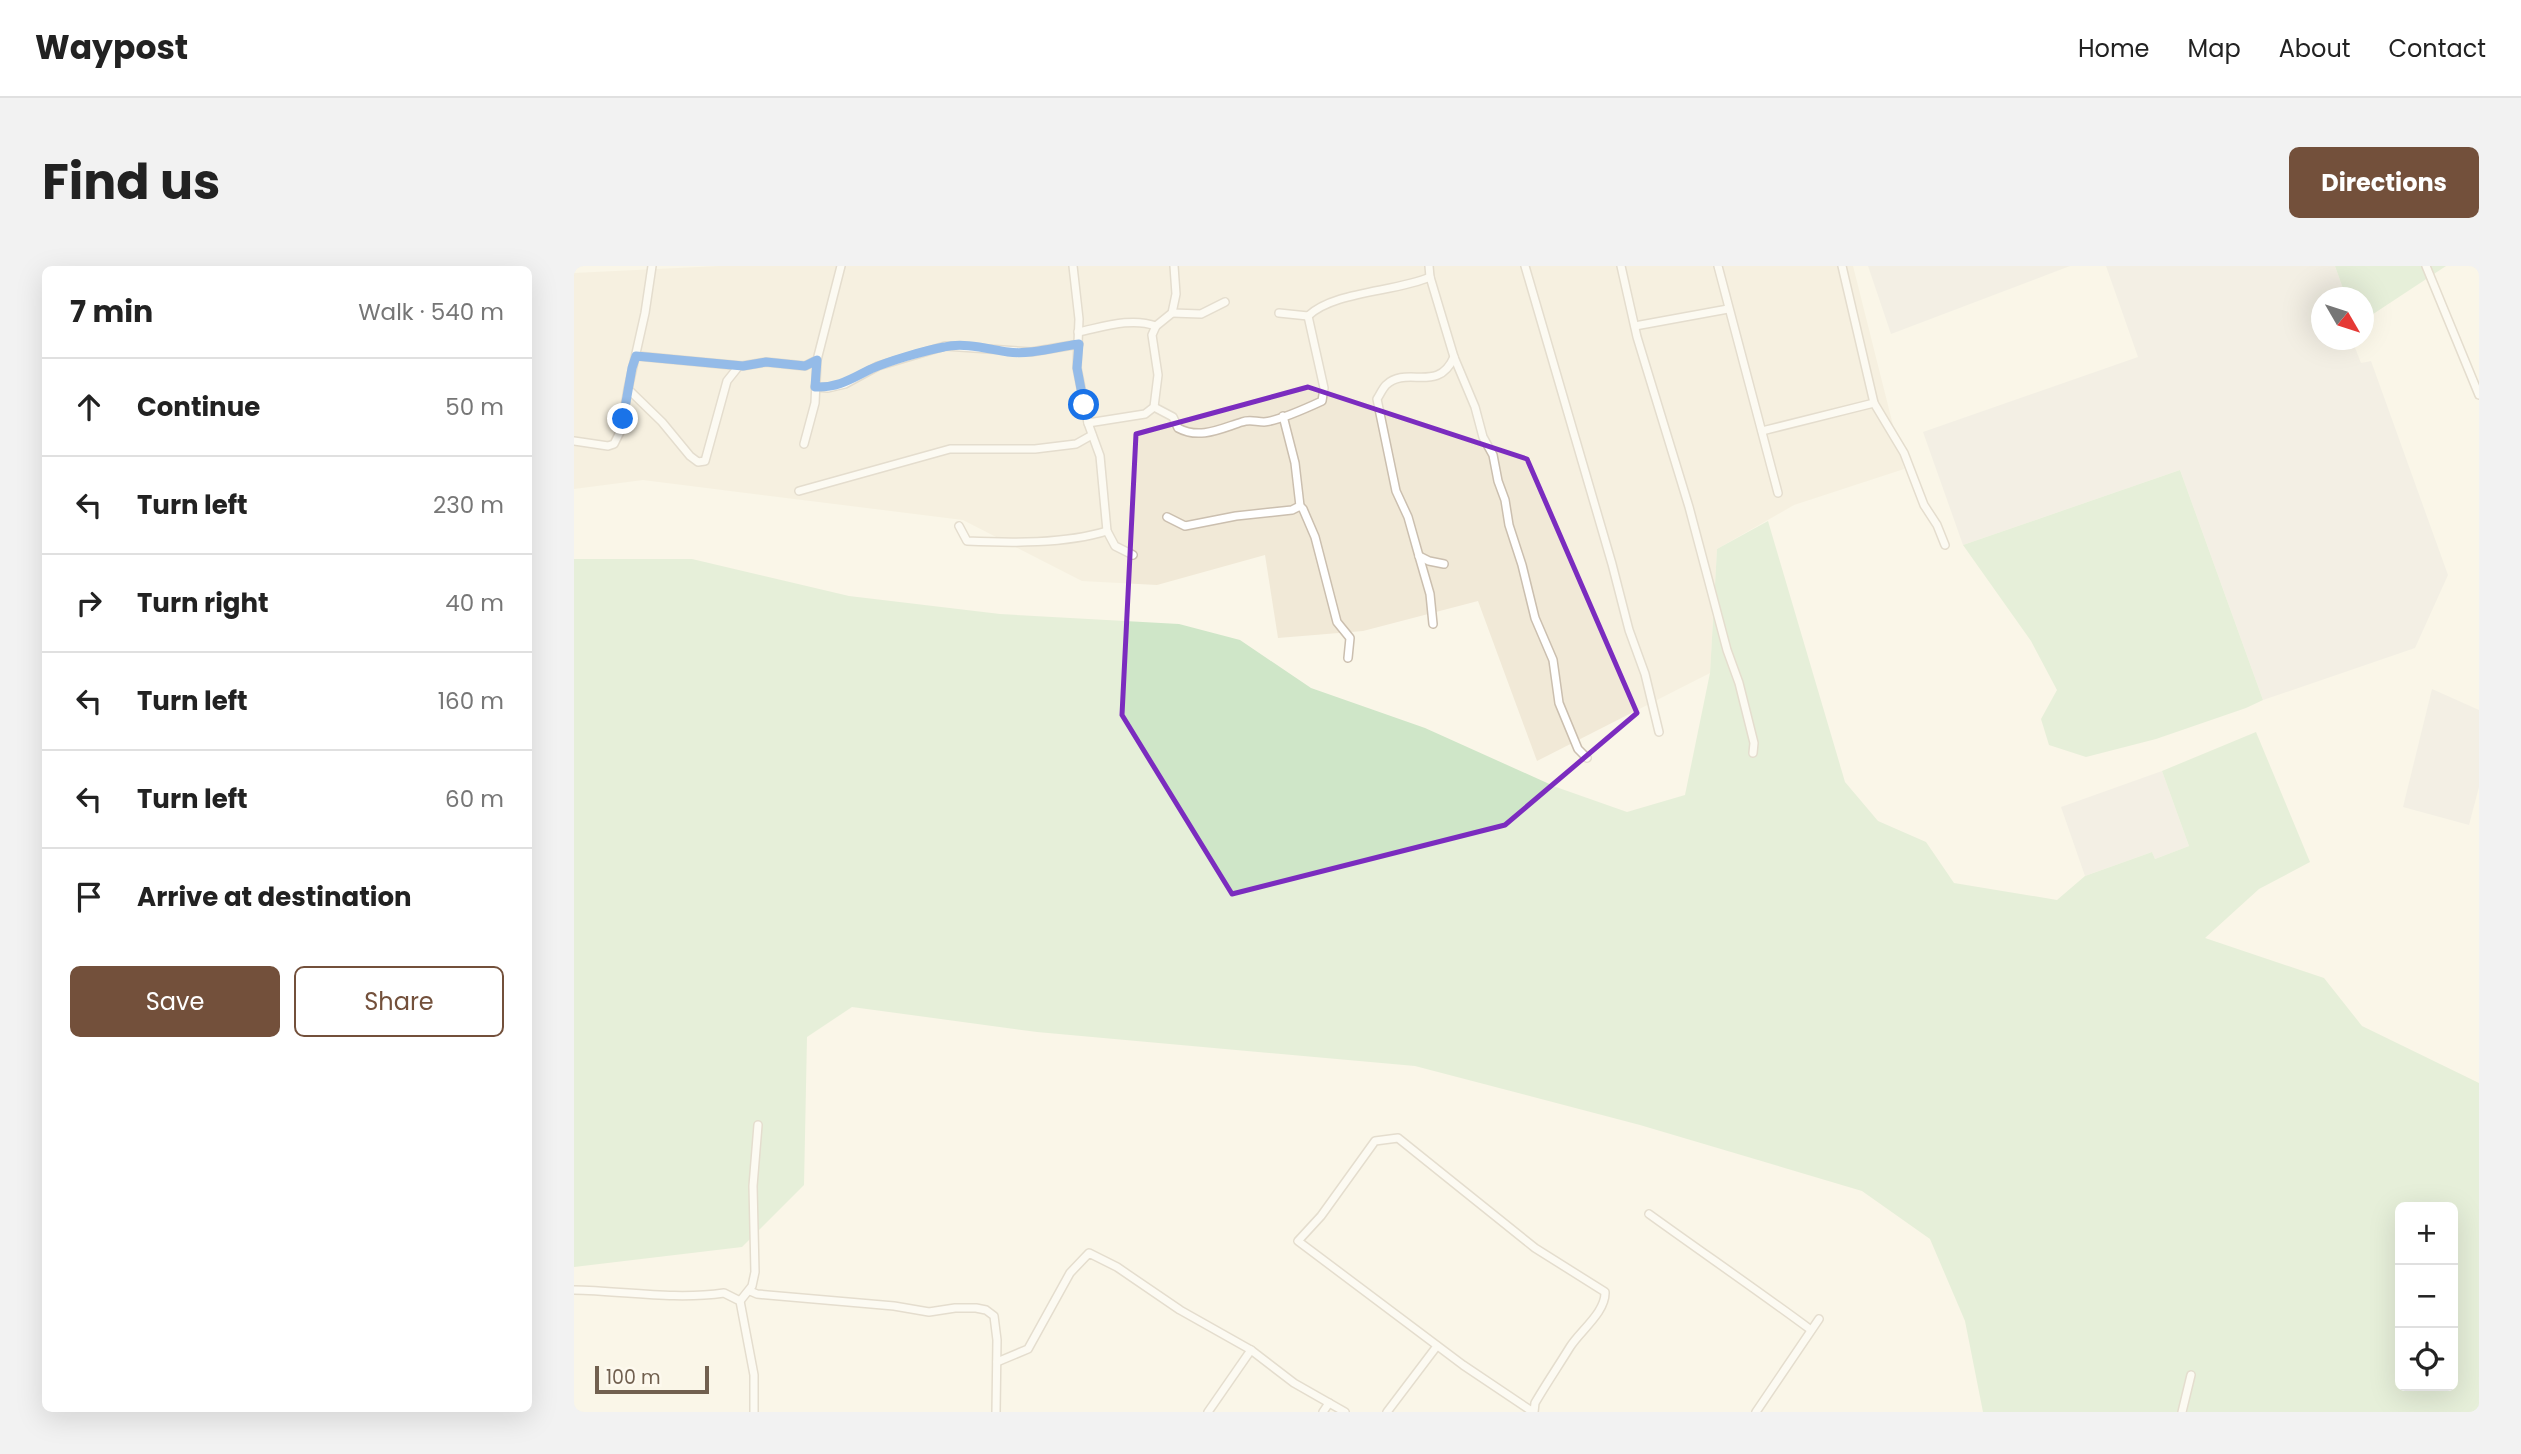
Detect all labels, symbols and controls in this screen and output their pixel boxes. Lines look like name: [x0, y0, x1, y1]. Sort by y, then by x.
text: Waypost: [35, 24, 188, 71]
text: Home: [2078, 32, 2150, 65]
text: Map: [2188, 32, 2241, 65]
text: About: [2279, 32, 2350, 65]
text: Contact: [2388, 32, 2486, 65]
button: Directions: [2289, 147, 2479, 218]
text: Find us: [42, 148, 220, 216]
north arrow: [2311, 287, 2374, 350]
text: 7 min: [70, 290, 153, 333]
text: Walk · 540 m: [358, 296, 504, 328]
icon: ahead: [70, 388, 108, 426]
text: Continue: [137, 389, 260, 425]
route start: [1068, 389, 1099, 420]
text: 50 m: [445, 391, 504, 423]
route end: [607, 403, 638, 434]
icon: left: [70, 486, 108, 524]
text: Turn left: [137, 487, 248, 523]
text: 230 m: [433, 489, 504, 521]
icon: right: [70, 584, 108, 622]
text: Turn right: [137, 585, 269, 621]
text: 40 m: [445, 587, 504, 619]
icon: left: [70, 682, 108, 720]
text: Turn left: [137, 683, 248, 719]
text: 160 m: [438, 685, 504, 717]
icon: left: [70, 780, 108, 818]
text: Turn left: [137, 781, 248, 817]
text: 60 m: [445, 783, 504, 815]
icon: arrive: [70, 878, 108, 916]
text: Arrive at destination: [137, 879, 412, 915]
button: Save: [70, 966, 280, 1037]
button: Share: [294, 966, 504, 1037]
map controls: [2395, 1202, 2458, 1391]
button: +: [2395, 1202, 2458, 1265]
button: −: [2395, 1265, 2458, 1328]
button: locate: [2395, 1328, 2458, 1391]
scale bar: [595, 1363, 709, 1395]
text: 100 m: [606, 1364, 661, 1391]

